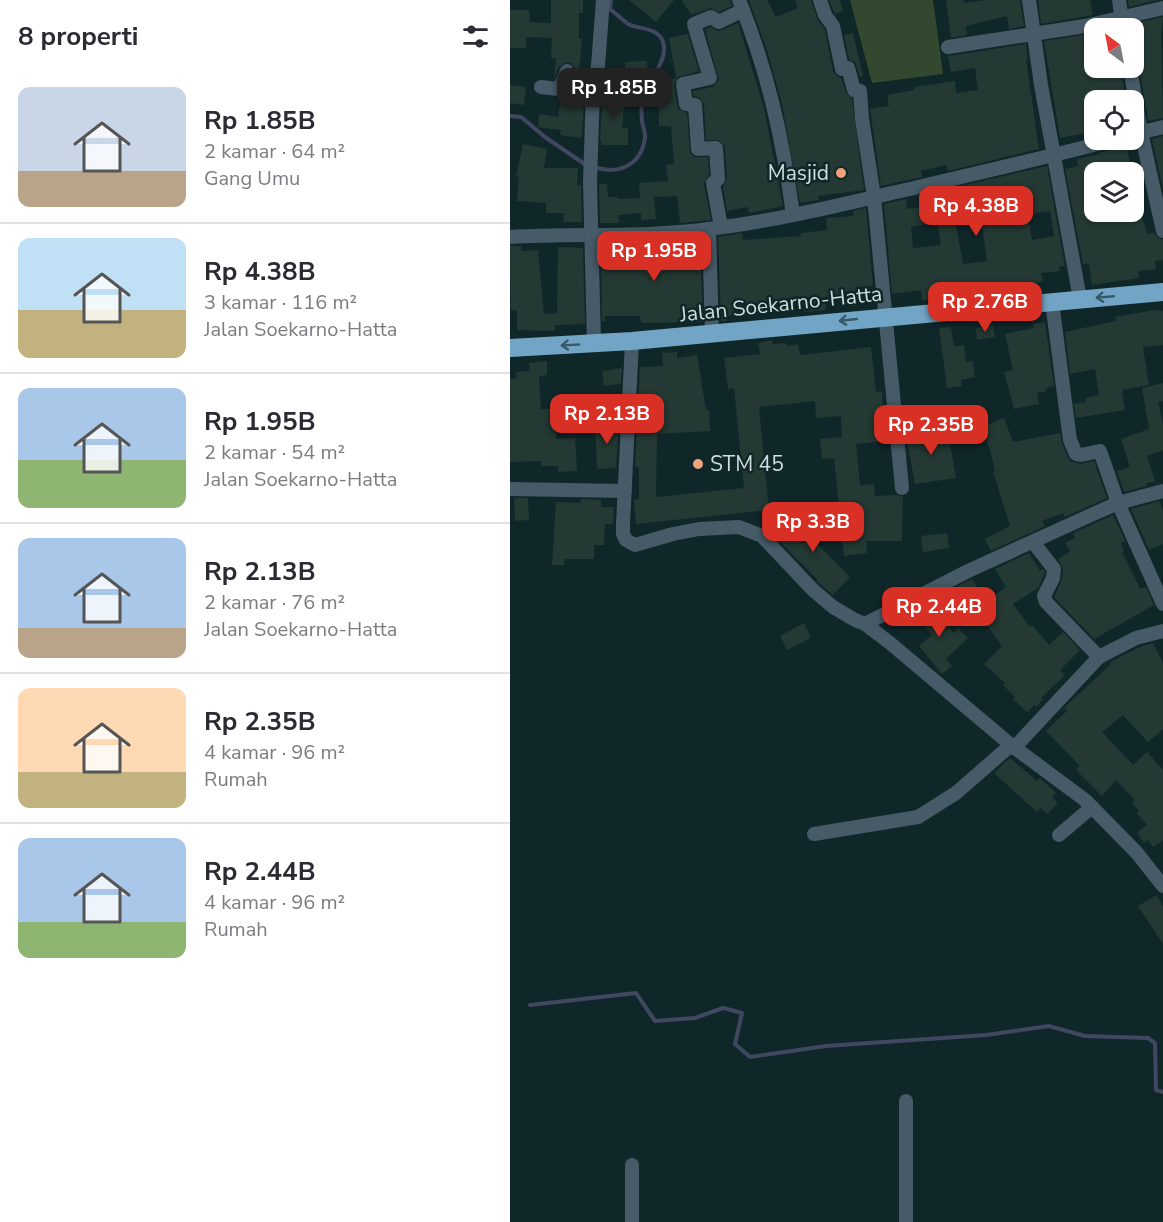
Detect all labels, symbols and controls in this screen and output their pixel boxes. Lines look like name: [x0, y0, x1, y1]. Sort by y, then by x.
north arrow: [1084, 18, 1144, 78]
map controls: [1084, 18, 1144, 222]
text: 8 properti: [18, 19, 138, 54]
icon: filters: [459, 20, 492, 53]
pin: Rp 1.85B: [552, 68, 676, 119]
text: Rp 1.85B: [571, 74, 657, 101]
button: locate: [1084, 90, 1144, 150]
text: Rp 1.85B: [204, 103, 316, 138]
icon: home: [66, 111, 138, 183]
text: 2 kamar · 64 m²: [204, 138, 345, 165]
place label: Masjid: [768, 159, 829, 187]
button: layers: [1084, 162, 1144, 222]
text: Gang Umu: [204, 165, 300, 192]
marker: Masjid: [834, 166, 848, 180]
pin: Rp 4.38B: [914, 186, 1038, 237]
text: Rp 4.38B: [933, 192, 1019, 219]
pin: Rp 1.95B: [592, 231, 716, 282]
text: Rp 1.95B: [611, 237, 697, 264]
text: Rp 4.38B: [204, 254, 316, 289]
icon: home: [66, 262, 138, 334]
street label: Jalan Soekarno-Hatta: [678, 279, 883, 329]
pin: Rp 2.76B: [923, 282, 1047, 333]
text: Rp 2.76B: [942, 288, 1028, 315]
text: 3 kamar · 116 m²: [204, 289, 357, 316]
one-way arrow: [1095, 292, 1115, 303]
one-way arrow: [838, 315, 858, 326]
text: Jalan Soekarno-Hatta: [204, 316, 397, 343]
one-way arrow: [560, 339, 580, 350]
pin: Rp 2.13B: [545, 394, 669, 445]
text: Rp 2.13B: [564, 400, 650, 427]
text: Rp 1.95B: [204, 404, 316, 439]
pin: Rp 2.35B: [869, 405, 993, 456]
text: Rp 2.35B: [888, 411, 974, 438]
icon: home: [66, 412, 138, 484]
text: 2 kamar · 54 m²: [204, 439, 345, 466]
place label: STM 45: [710, 450, 784, 478]
marker: STM 45: [691, 457, 705, 471]
text: Jalan Soekarno-Hatta: [204, 466, 397, 493]
pin: Rp 3.3B: [758, 502, 868, 553]
text: Rp 3.3B: [776, 508, 850, 535]
text: Rp 2.13B: [204, 554, 316, 589]
icon: home: [66, 562, 138, 634]
pin: Rp 2.44B: [877, 587, 1001, 638]
text: 2 kamar · 76 m²: [204, 589, 345, 616]
text: Rp 2.44B: [896, 593, 982, 620]
text: Jalan Soekarno-Hatta: [204, 616, 397, 643]
text: Rp 2.35B: [204, 704, 316, 739]
icon: home: [66, 712, 138, 784]
text: 4 kamar · 96 m²: [204, 739, 345, 766]
text: Rumah: [204, 766, 268, 793]
text: Rp 2.44B: [204, 854, 316, 889]
icon: home: [66, 862, 138, 934]
text: 4 kamar · 96 m²: [204, 889, 345, 916]
text: Rumah: [204, 916, 268, 943]

